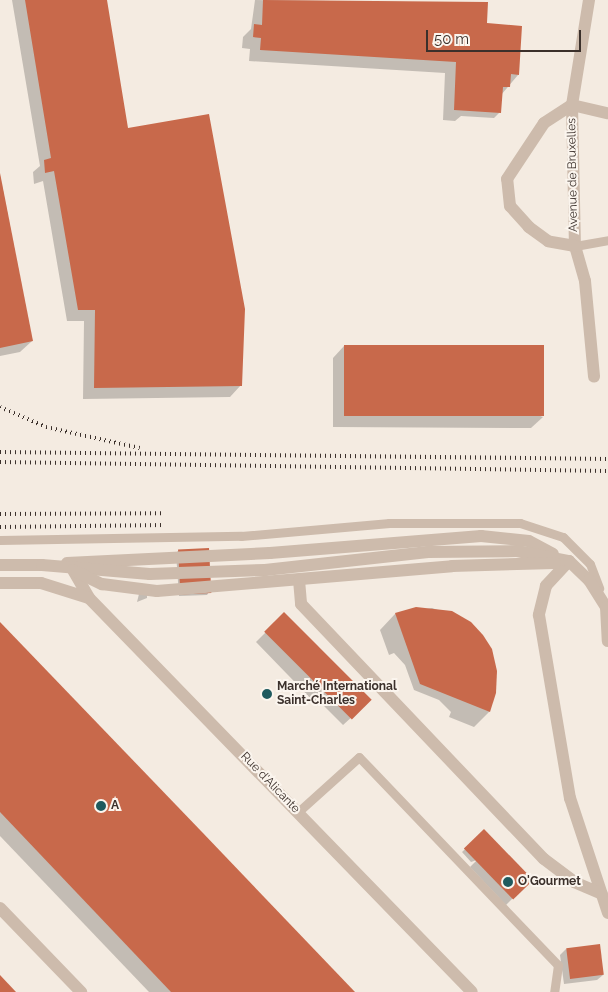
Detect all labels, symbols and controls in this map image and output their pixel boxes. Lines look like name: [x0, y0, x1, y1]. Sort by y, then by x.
scale bar: [428, 20, 583, 52]
text: 50 m: [434, 30, 469, 48]
street label: Avenue de Bruxelles: [565, 118, 581, 232]
place label: Marché International Saint-Charles: [277, 680, 397, 708]
marker: Marché International Saint-Charles: [261, 688, 273, 700]
street label: Rue d'Alicante: [237, 750, 303, 816]
place label: A: [111, 799, 119, 813]
marker: A: [95, 800, 107, 812]
place label: O'Gourmet: [518, 875, 581, 889]
marker: O'Gourmet: [502, 876, 514, 888]

